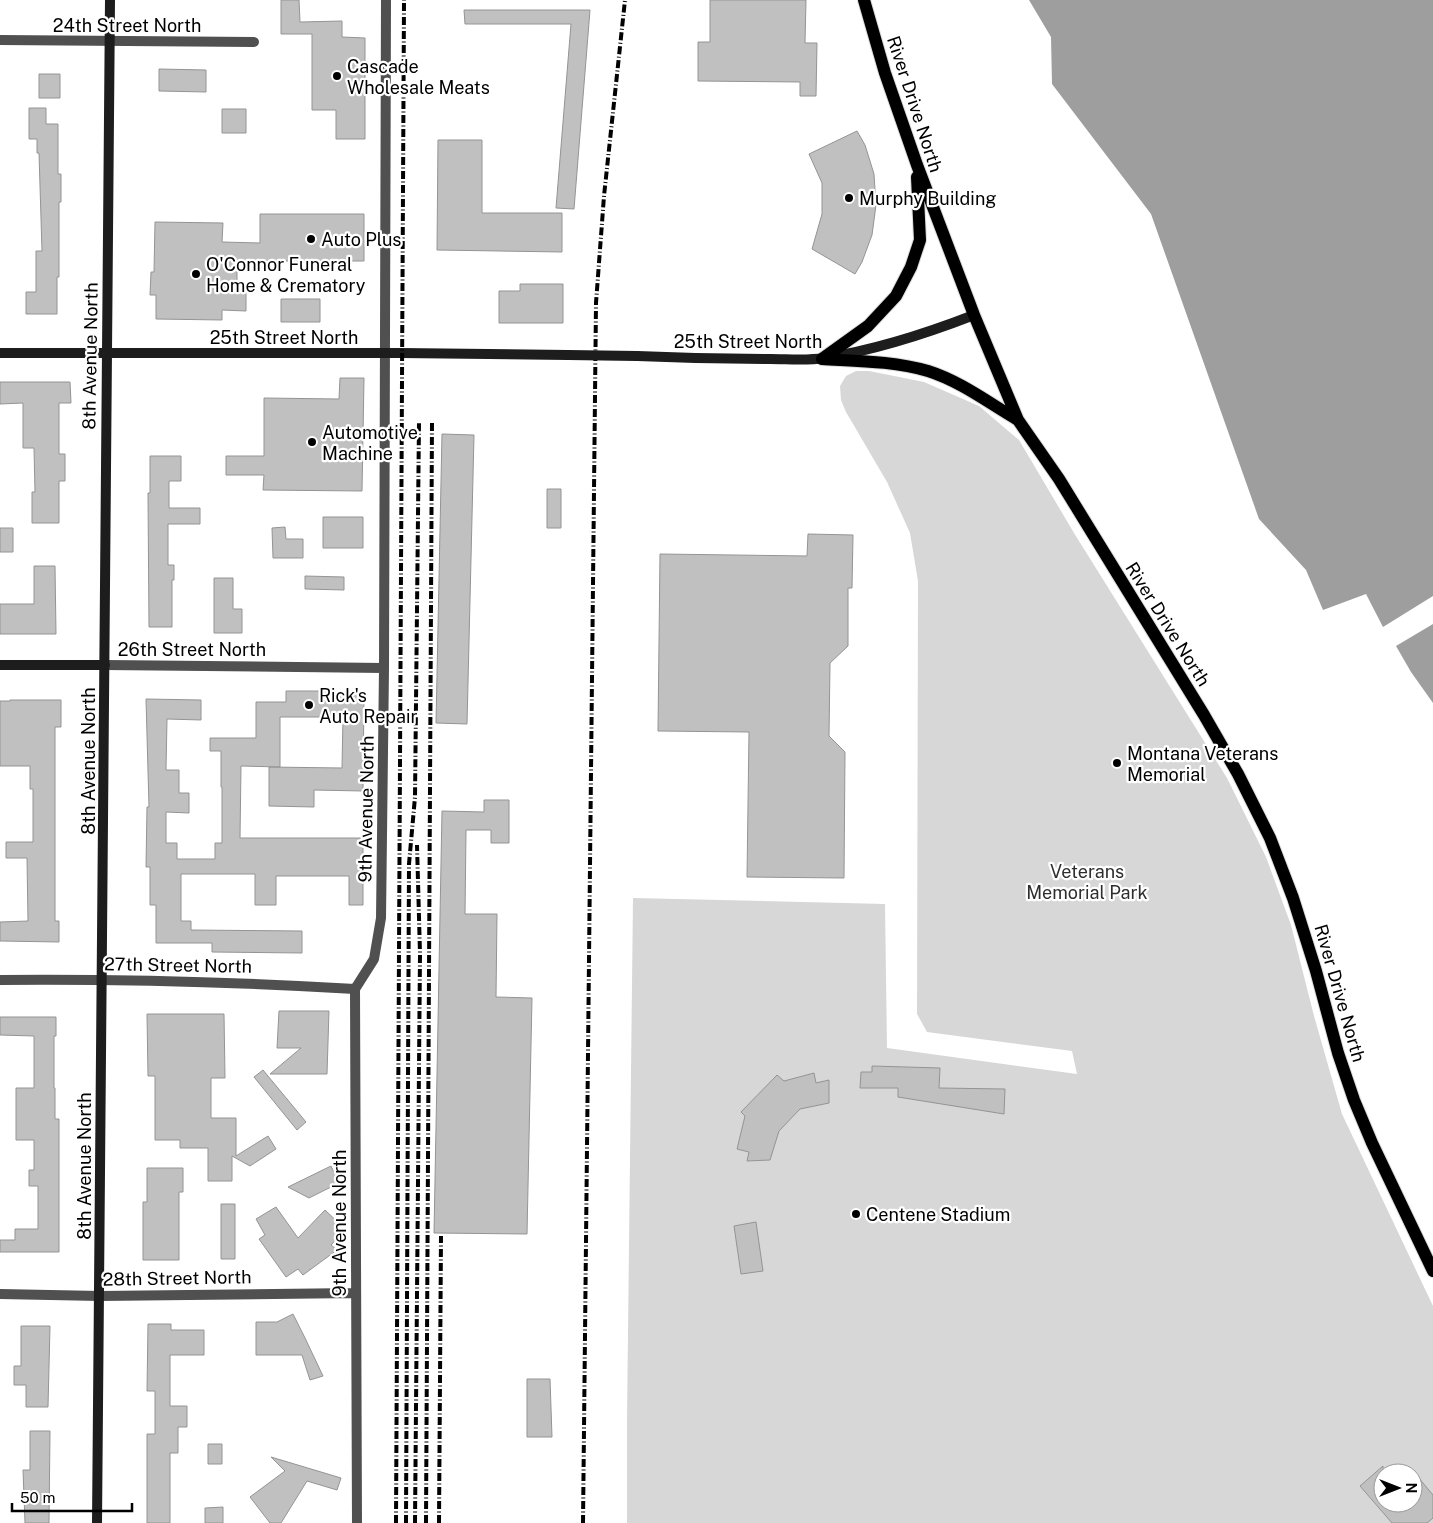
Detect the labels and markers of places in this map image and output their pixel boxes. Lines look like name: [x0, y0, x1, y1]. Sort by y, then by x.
place label: Cascade Wholesale Meats: [347, 56, 490, 98]
marker: Cascade Wholesale Meats: [331, 70, 343, 82]
place label: Murphy Building: [859, 188, 997, 209]
marker: Murphy Building: [843, 192, 855, 204]
place label: Auto Plus: [321, 229, 401, 250]
marker: Auto Plus: [305, 233, 317, 245]
place label: O'Connor Funeral Home & Crematory: [206, 254, 366, 296]
marker: O'Connor Funeral Home & Crematory: [190, 268, 202, 280]
place label: Automotive Machine: [322, 422, 418, 464]
marker: Automotive Machine: [306, 436, 318, 448]
place label: Rick's Auto Repair: [319, 685, 418, 727]
marker: Rick's Auto Repair: [303, 699, 315, 711]
place label: Montana Veterans Memorial: [1127, 743, 1278, 785]
marker: Montana Veterans Memorial: [1111, 757, 1123, 769]
place label: Centene Stadium: [866, 1204, 1010, 1225]
marker: Centene Stadium: [850, 1208, 862, 1220]

